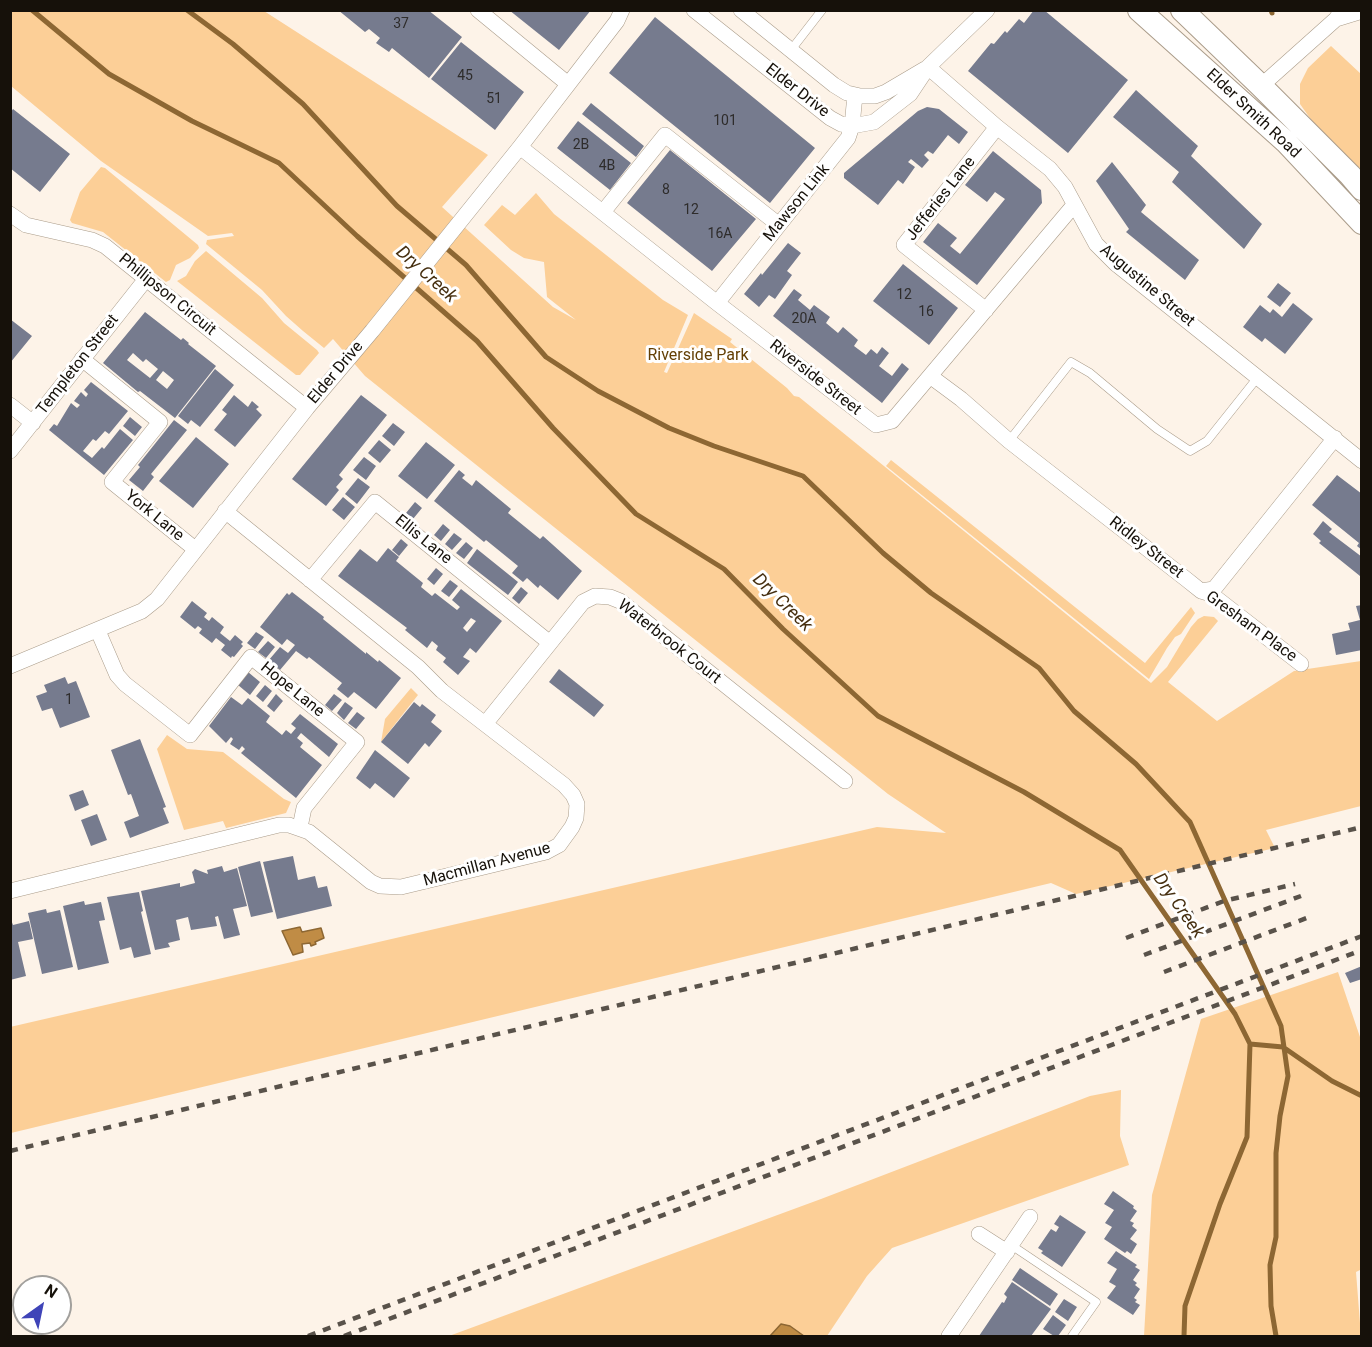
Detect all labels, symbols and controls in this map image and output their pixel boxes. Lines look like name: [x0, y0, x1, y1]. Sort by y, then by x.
house number: 37: [393, 16, 409, 32]
street label: Elder Drive: [761, 60, 833, 122]
street label: Elder Smith Road: [1202, 65, 1304, 163]
house number: 45: [457, 68, 473, 84]
house number: 51: [486, 91, 502, 107]
house number: 101: [713, 113, 737, 129]
house number: 2B: [573, 137, 589, 153]
street label: Jefferies Lane: [902, 153, 980, 245]
house number: 4B: [599, 158, 615, 174]
street label: Mawson Link: [760, 160, 834, 246]
house number: 8: [662, 182, 670, 198]
house number: 12: [683, 202, 699, 218]
house number: 16A: [708, 226, 732, 242]
street label: Augustine Street: [1096, 241, 1198, 331]
water label: Dry Creek: [391, 242, 461, 308]
street label: Phillipson Circuit: [115, 250, 219, 340]
house number: 12: [896, 287, 912, 303]
house number: 16: [918, 304, 934, 320]
street label: Templeton Street: [33, 311, 123, 419]
house number: 20A: [792, 311, 816, 327]
street label: Riverside Street: [765, 336, 865, 420]
street label: Elder Drive: [304, 338, 368, 408]
park label: Riverside Park: [647, 346, 749, 366]
street label: York Lane: [121, 486, 187, 546]
street label: Ellis Lane: [391, 511, 455, 569]
street label: Ridley Street: [1105, 513, 1187, 583]
water label: Dry Creek: [748, 569, 816, 637]
street label: Gresham Place: [1202, 587, 1300, 667]
street label: Waterbrook Court: [614, 596, 724, 688]
street label: Hope Lane: [256, 658, 328, 722]
house number: 1: [65, 692, 73, 708]
street label: Macmillan Avenue: [421, 839, 553, 891]
water label: Dry Creek: [1148, 869, 1208, 943]
north arrow: [12, 1275, 72, 1335]
text: N: [41, 1280, 61, 1302]

